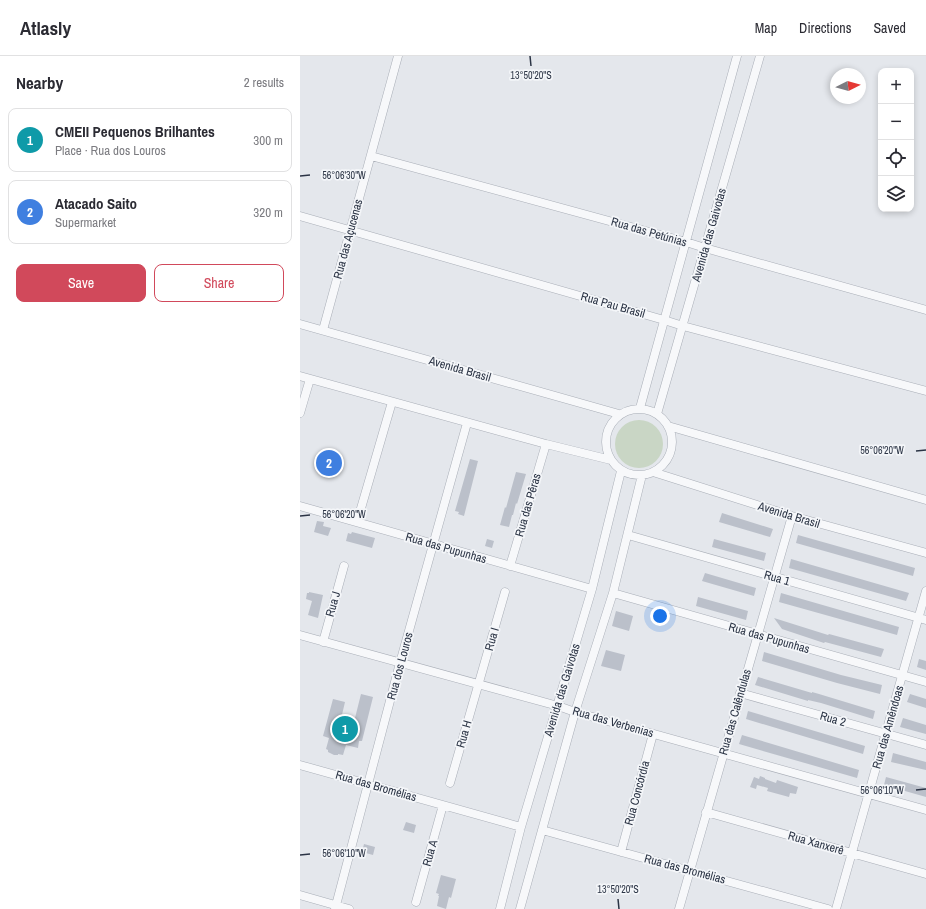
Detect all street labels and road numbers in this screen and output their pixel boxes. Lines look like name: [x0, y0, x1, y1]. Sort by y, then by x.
street label: Avenida das Gaivotas: [688, 186, 730, 285]
street label: Rua das Açucenas: [330, 197, 366, 281]
street label: Rua das Petúnias: [609, 214, 689, 250]
street label: Rua Pau Brasil: [579, 288, 647, 322]
street label: Avenida Brasil: [426, 352, 493, 385]
street label: Rua das Pêras: [511, 471, 545, 538]
street label: Avenida Brasil: [755, 498, 822, 532]
street label: Rua das Pupunhas: [404, 529, 489, 567]
street label: Rua 1: [762, 567, 792, 589]
street label: Rua J: [322, 589, 344, 619]
street label: Rua das Pupunhas: [727, 619, 812, 657]
street label: Rua I: [481, 625, 503, 653]
street label: Rua dos Louros: [383, 630, 417, 702]
street label: Avenida das Gaivotas: [540, 641, 584, 740]
street label: Rua das Calêndulas: [715, 667, 755, 757]
street label: Rua das Amêndoas: [868, 683, 908, 770]
street label: Rua das Verbenias: [571, 703, 656, 741]
street label: Rua 2: [818, 708, 848, 730]
street label: Rua H: [452, 718, 476, 750]
street label: Rua Concórdia: [621, 758, 653, 827]
street label: Rua das Bromélias: [334, 767, 418, 805]
street label: Rua Xanxerê: [786, 827, 846, 859]
street label: Rua A: [419, 837, 442, 868]
street label: Rua das Bromélias: [643, 850, 728, 888]

